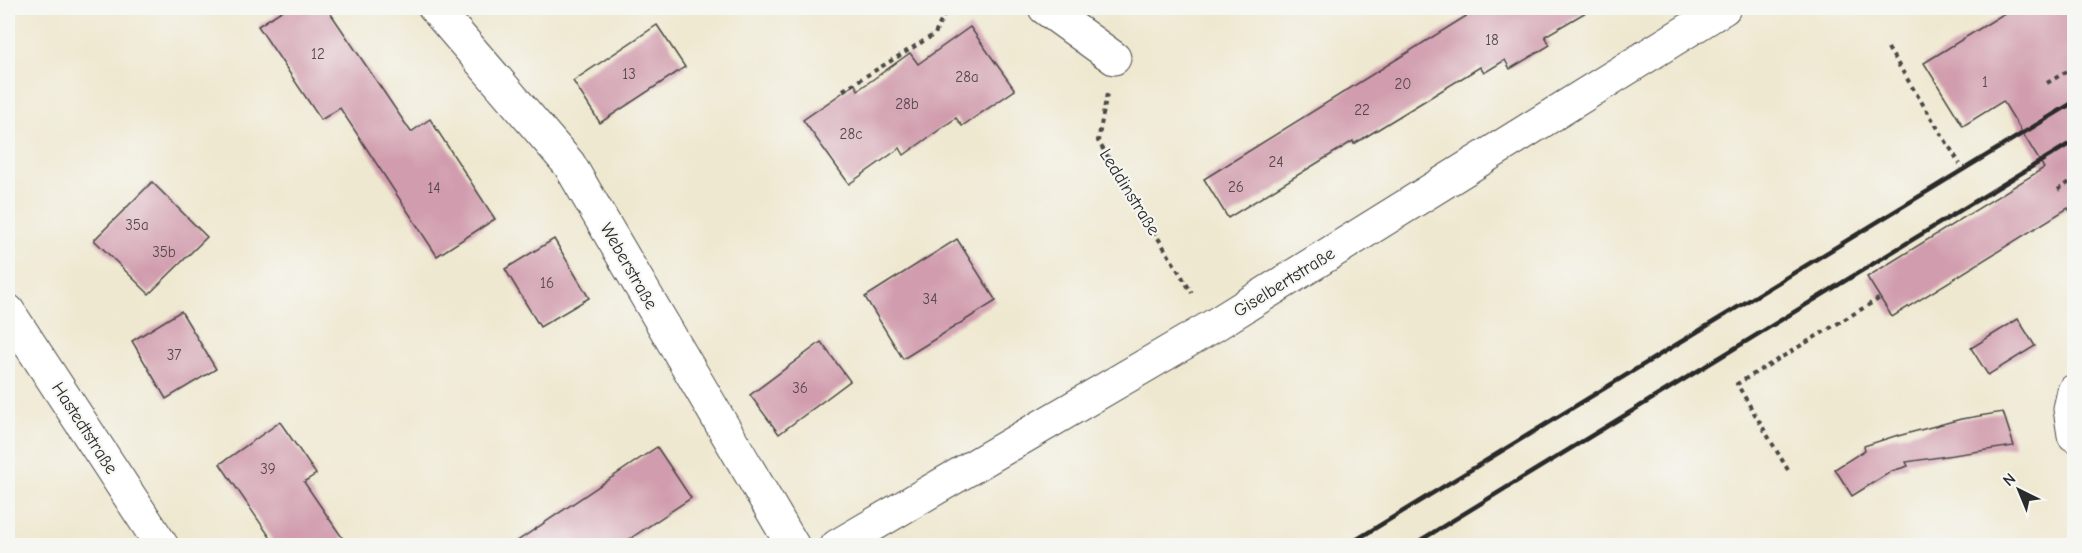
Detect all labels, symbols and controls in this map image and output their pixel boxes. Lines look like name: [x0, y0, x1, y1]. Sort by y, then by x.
house number: 18: [1485, 31, 1499, 49]
house number: 12: [311, 45, 325, 63]
house number: 13: [622, 65, 636, 83]
house number: 28a: [955, 68, 979, 86]
house number: 1: [1982, 73, 1988, 91]
house number: 20: [1395, 75, 1411, 93]
house number: 28b: [895, 95, 919, 113]
house number: 22: [1354, 101, 1370, 119]
house number: 28c: [840, 125, 862, 143]
street label: Leddinstraße: [1095, 145, 1164, 239]
house number: 24: [1268, 153, 1284, 171]
house number: 26: [1228, 178, 1244, 196]
house number: 14: [427, 179, 441, 197]
house number: 35a: [125, 216, 149, 234]
street label: Weberstraße: [595, 219, 662, 313]
house number: 35b: [152, 243, 176, 261]
street label: Giselbertstraße: [1230, 243, 1339, 322]
house number: 16: [540, 274, 554, 292]
house number: 34: [923, 290, 937, 308]
house number: 37: [167, 346, 181, 364]
street label: Hastedtstraße: [47, 378, 122, 478]
house number: 36: [792, 379, 808, 397]
house number: 39: [260, 460, 276, 478]
north arrow: [1989, 460, 2049, 520]
text: N: [1999, 470, 2019, 490]

